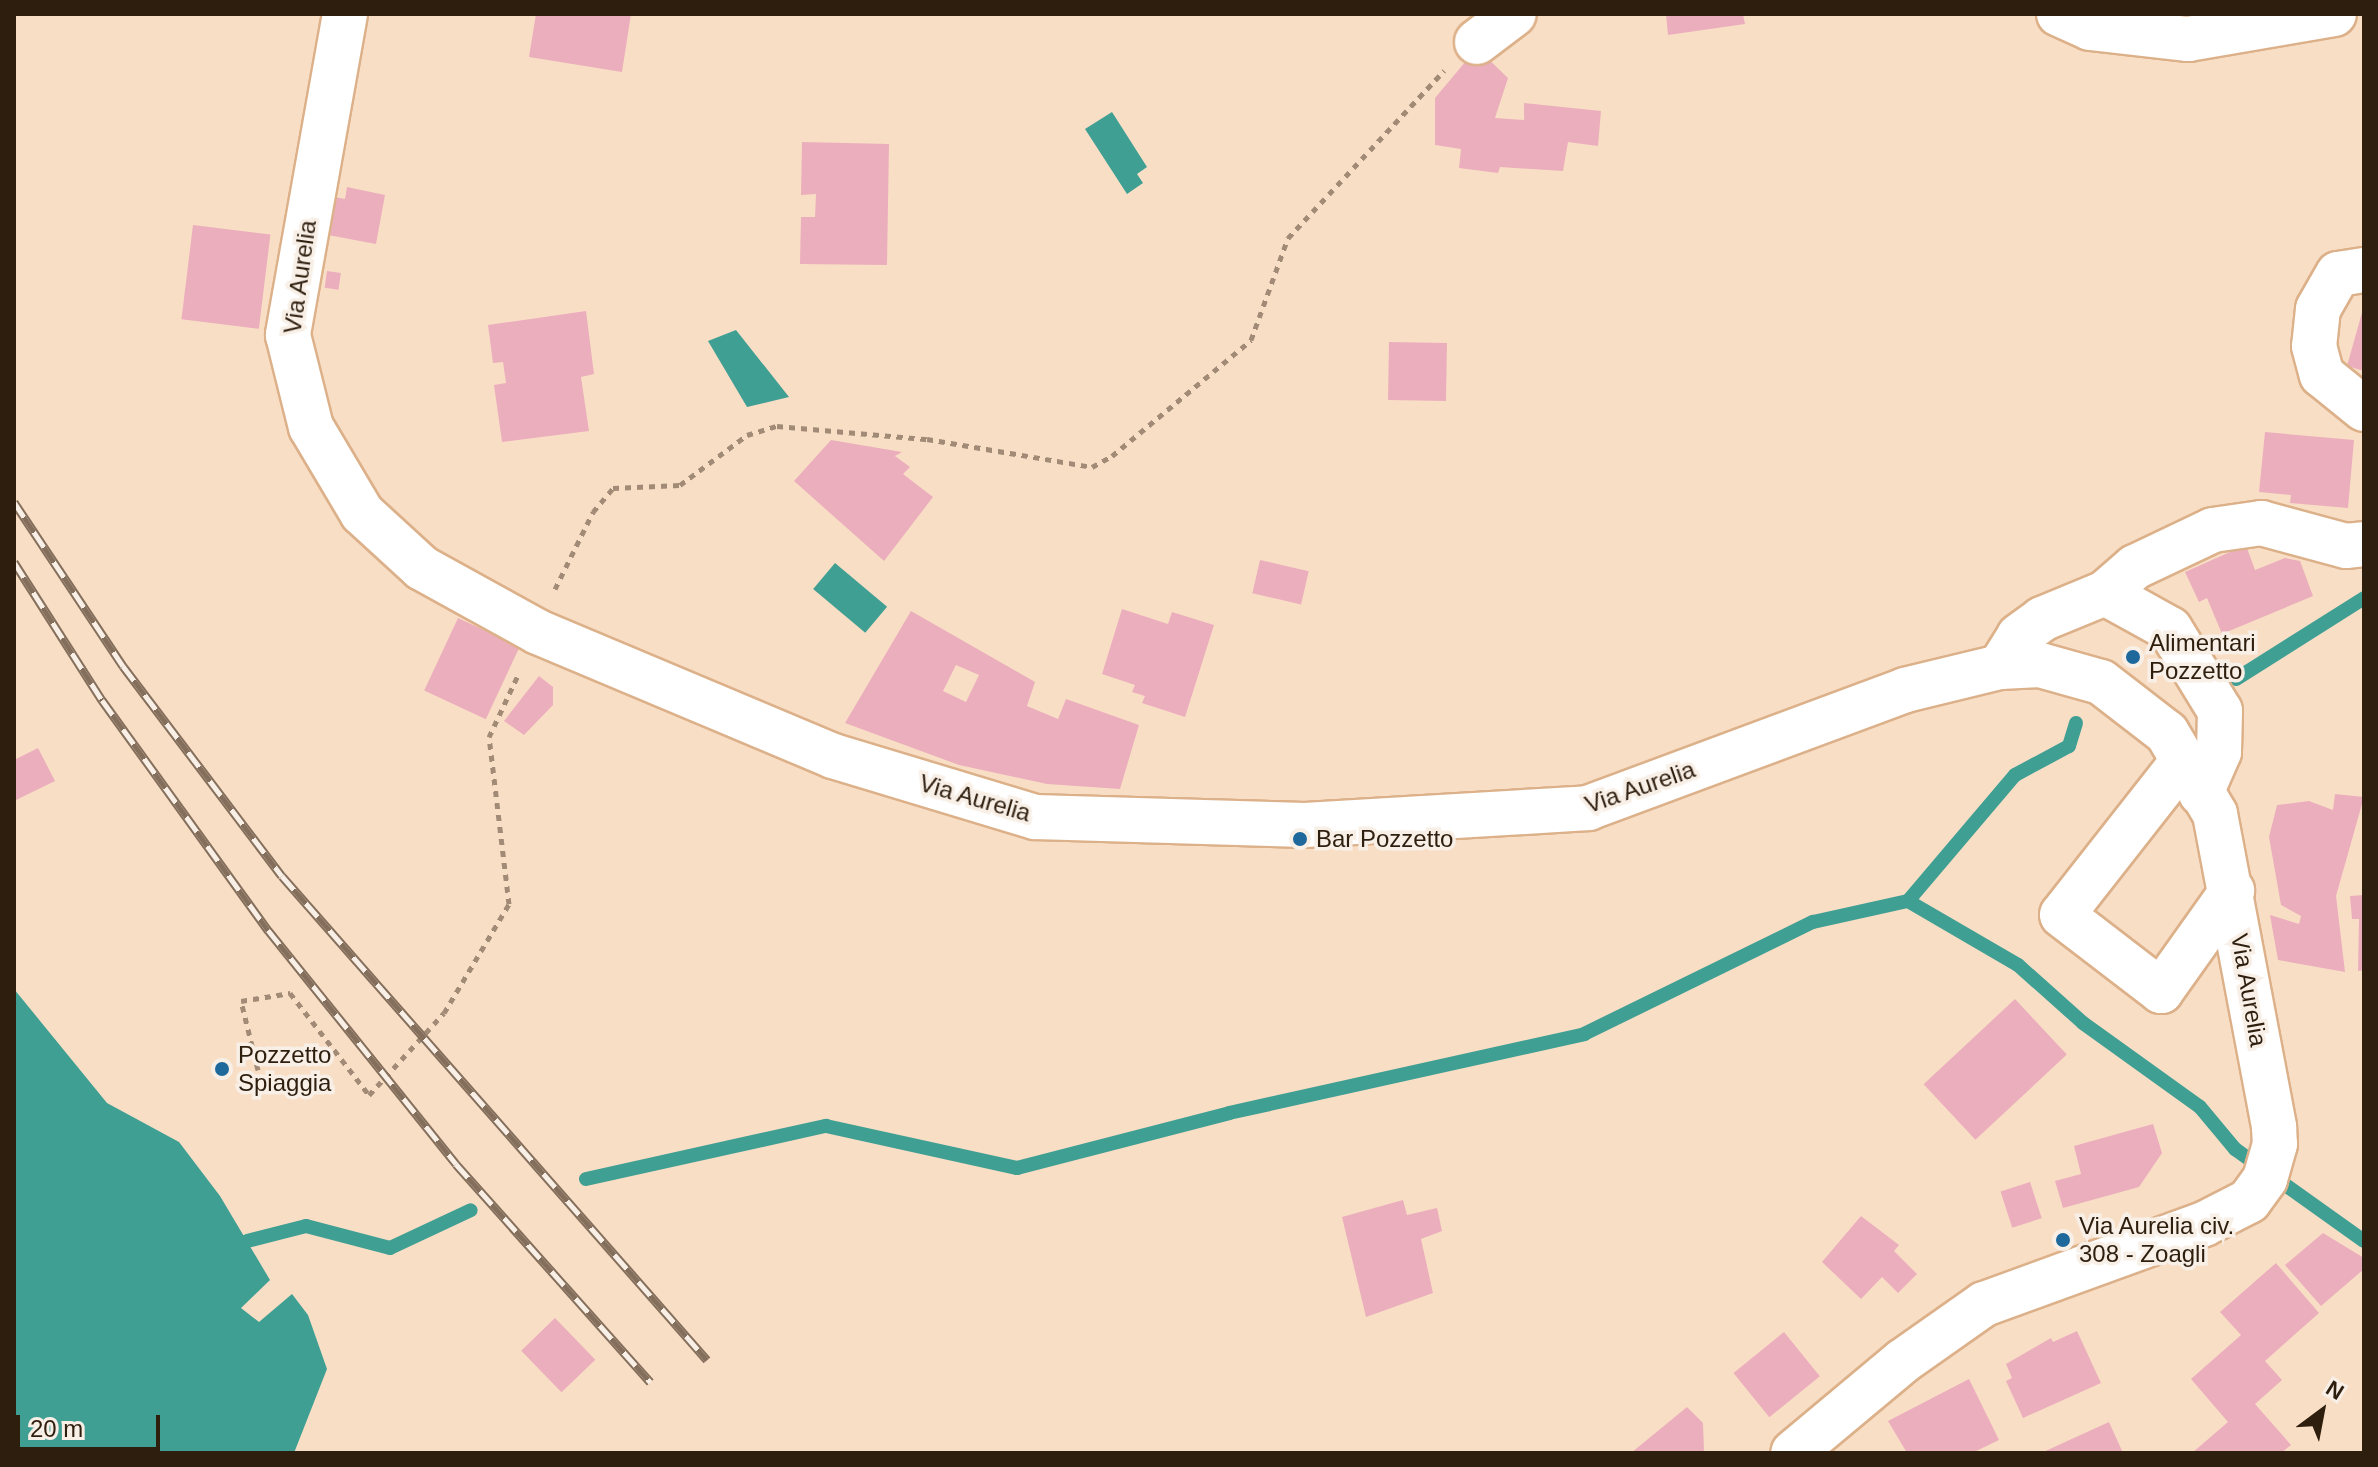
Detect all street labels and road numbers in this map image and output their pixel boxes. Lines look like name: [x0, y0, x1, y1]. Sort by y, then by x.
street label: Via Aurelia: [278, 218, 322, 336]
street label: Via Aurelia: [1581, 755, 1699, 819]
street label: Via Aurelia: [915, 768, 1035, 828]
street label: Via Aurelia: [2225, 931, 2273, 1049]

